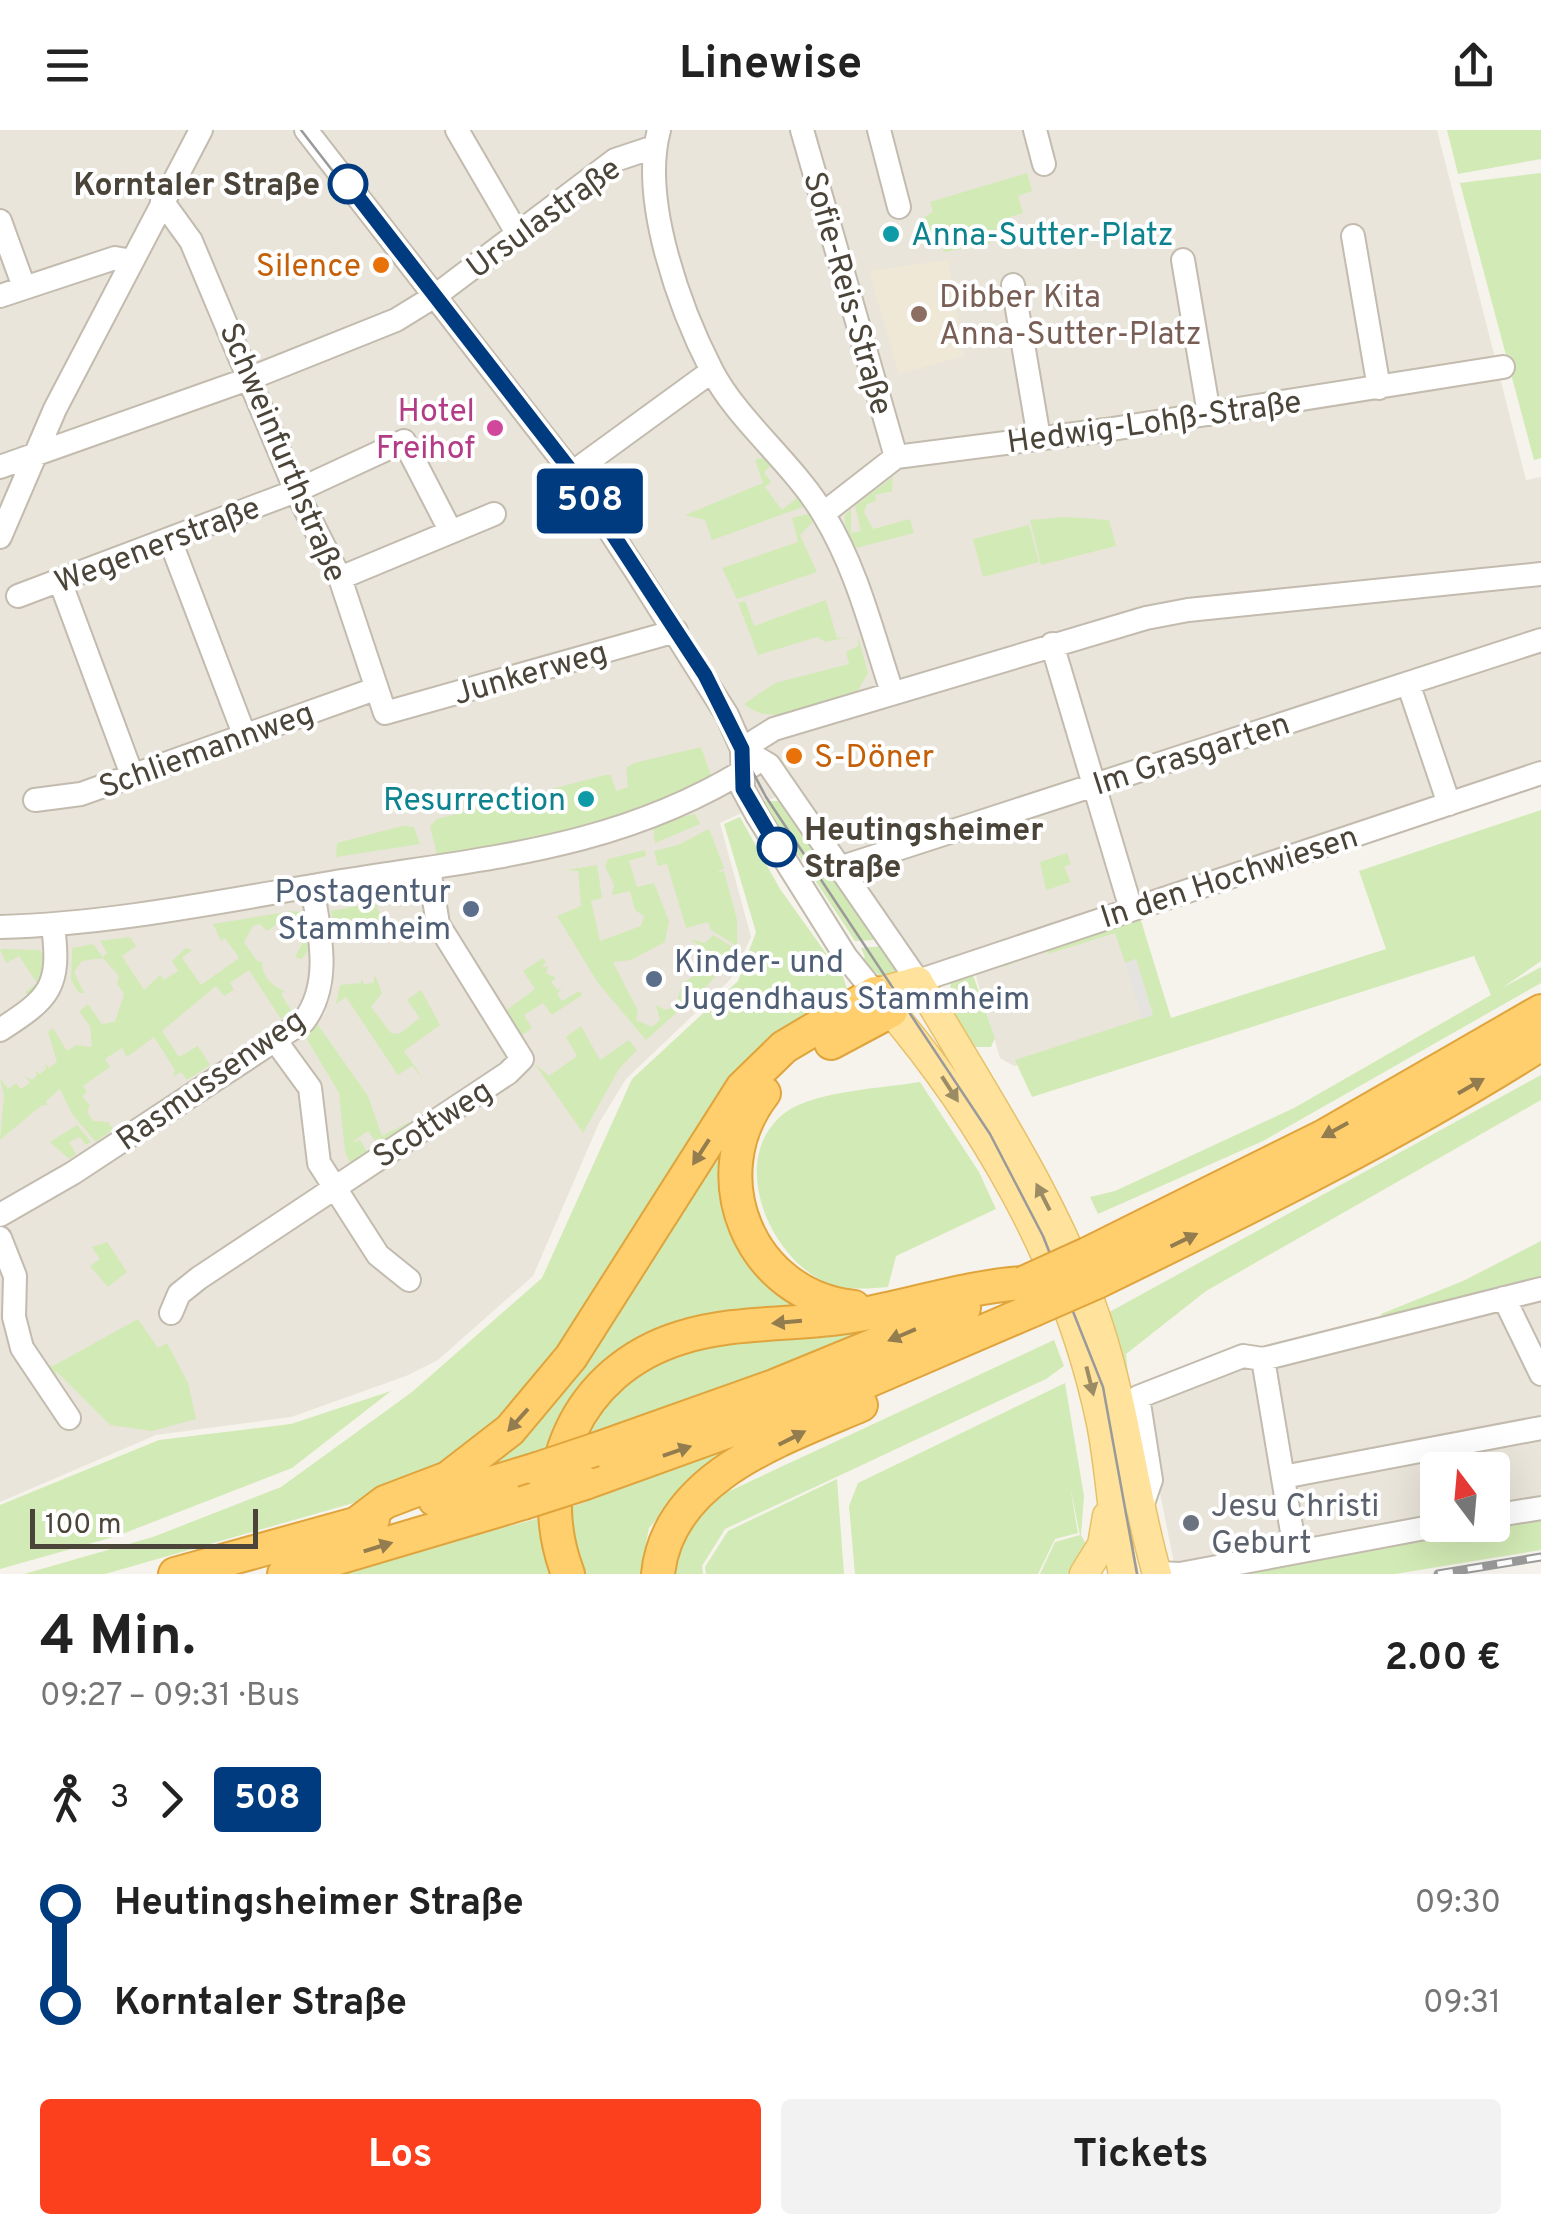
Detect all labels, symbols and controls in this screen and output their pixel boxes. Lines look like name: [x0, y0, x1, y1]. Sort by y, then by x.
text: Linewise: [679, 37, 862, 94]
icon: menu: [40, 38, 95, 93]
icon: share: [1446, 38, 1501, 93]
street label: Ursulastraße: [460, 150, 630, 289]
marker: Korntaler Straße: [329, 165, 367, 203]
place label: Korntaler Straße: [73, 167, 320, 207]
street label: Sofie-Reis-Straße: [792, 168, 900, 420]
place label: Anna-Sutter-Platz: [911, 217, 1174, 257]
marker: Anna-Sutter-Platz: [880, 223, 902, 245]
place label: Silence: [256, 248, 361, 288]
marker: Silence: [370, 254, 392, 276]
place label: Dibber Kita Anna-Sutter-Platz: [939, 279, 1202, 356]
marker: Dibber Kita Anna-Sutter-Platz: [908, 303, 930, 325]
street label: Schweinfurthstraße: [209, 318, 354, 589]
street label: Hedwig-Lohß-Straße: [1005, 384, 1304, 464]
place label: Hotel Freihof: [376, 393, 475, 470]
marker: Hotel Freihof: [484, 417, 506, 439]
line badge: 508: [532, 468, 648, 534]
text: 508: [557, 479, 623, 523]
street label: Wegenerstraße: [50, 489, 266, 604]
street label: Junkerweg: [449, 634, 612, 716]
street label: Schliemannweg: [94, 694, 320, 809]
street label: Im Grasgarten: [1088, 705, 1295, 807]
place label: S-Döner: [814, 739, 934, 779]
marker: S-Döner: [783, 745, 805, 767]
place label: Resurrection: [383, 782, 566, 822]
marker: Resurrection: [575, 788, 597, 810]
place label: Heutingsheimer Straße: [804, 812, 1044, 889]
street label: In den Hochwiesen: [1096, 818, 1364, 939]
marker: Heutingsheimer Straße: [758, 828, 796, 866]
place label: Postagentur Stammheim: [275, 874, 451, 951]
marker: Postagentur Stammheim: [460, 898, 482, 920]
place label: Kinder- und Jugendhaus Stammheim: [674, 944, 1030, 1021]
marker: Kinder- und Jugendhaus Stammheim: [643, 968, 665, 990]
street label: Rasmussenweg: [110, 1002, 314, 1161]
street label: Scottweg: [367, 1072, 501, 1179]
one-way arrow: [941, 1075, 959, 1103]
one-way arrow: [1457, 1078, 1485, 1095]
one-way arrow: [1321, 1120, 1349, 1138]
one-way arrow: [692, 1138, 710, 1166]
one-way arrow: [1035, 1182, 1052, 1211]
one-way arrow: [1170, 1231, 1199, 1248]
one-way arrow: [770, 1314, 802, 1330]
one-way arrow: [887, 1327, 917, 1343]
one-way arrow: [1083, 1366, 1099, 1397]
one-way arrow: [507, 1408, 530, 1432]
one-way arrow: [777, 1430, 806, 1447]
one-way arrow: [663, 1443, 693, 1458]
north arrow: [1420, 1452, 1510, 1542]
map controls: [1420, 1452, 1510, 1542]
place label: Jesu Christi Geburt: [1211, 1488, 1379, 1565]
scale bar: [30, 1504, 258, 1548]
text: 100 m: [45, 1508, 121, 1544]
marker: Jesu Christi Geburt: [1180, 1512, 1202, 1534]
one-way arrow: [363, 1539, 394, 1554]
text: 4 Min.: [40, 1604, 196, 1674]
text: 2.00 €: [1385, 1635, 1501, 1684]
text: 09:27 – 09:31 · Bus: [40, 1677, 300, 1717]
icon: walk: [40, 1772, 95, 1827]
icon: forward: [144, 1772, 199, 1827]
text: 508: [234, 1777, 301, 1821]
text: 3: [110, 1779, 129, 1819]
text: Heutingsheimer Straße: [114, 1880, 524, 1929]
text: 09:30: [1415, 1884, 1501, 1924]
text: Korntaler Straße: [114, 1980, 407, 2029]
text: 09:31: [1423, 1984, 1501, 2024]
button: Los: [40, 2099, 761, 2214]
button: Tickets: [781, 2099, 1501, 2214]

